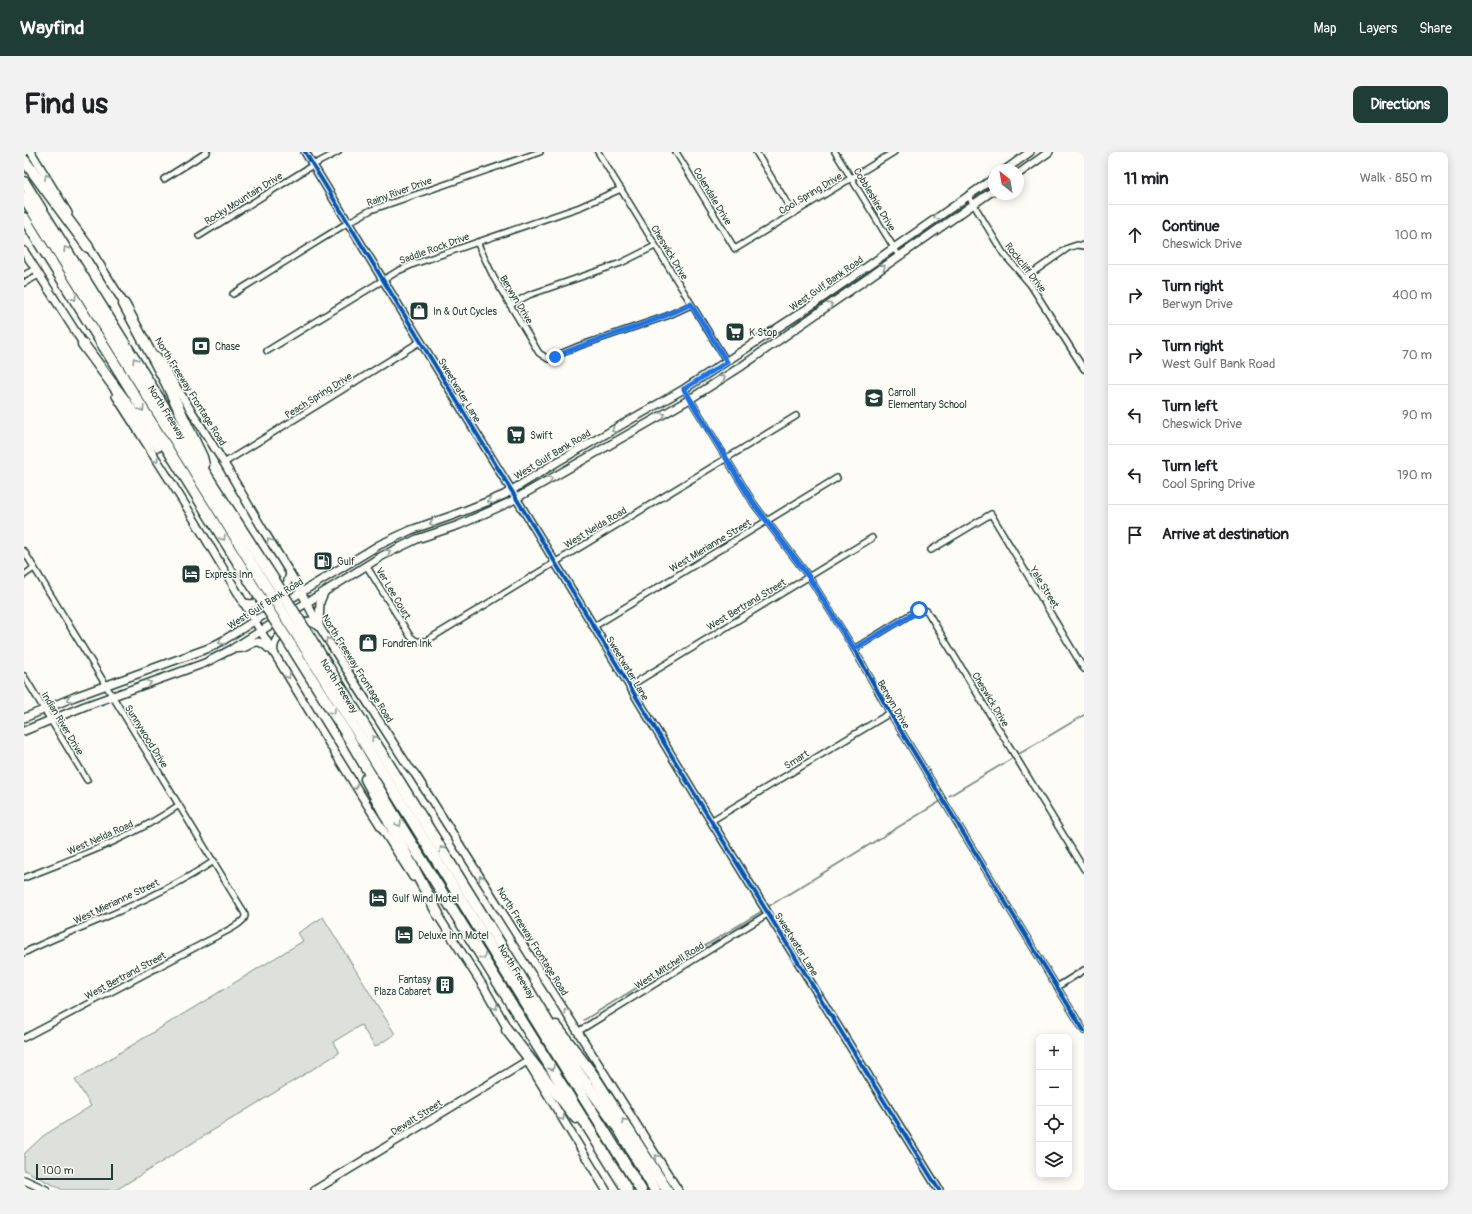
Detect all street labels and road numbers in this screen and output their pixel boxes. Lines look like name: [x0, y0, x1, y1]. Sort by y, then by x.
street label: Colendale Drive: [690, 166, 734, 227]
street label: Cobbleshire Drive: [851, 166, 898, 233]
street label: Rocky Mountain Drive: [202, 170, 285, 228]
street label: Cool Spring Drive: [777, 170, 844, 217]
street label: Rainy River Drive: [365, 175, 434, 209]
street label: Cheswick Drive: [648, 223, 690, 282]
street label: Saddle Rock Drive: [398, 231, 471, 267]
street label: Rockcliff Drive: [1002, 240, 1048, 295]
street label: West Gulf Bank Road: [787, 254, 866, 314]
street label: Berwyn Drive: [497, 273, 535, 326]
street label: North Freeway Frontage Road: [153, 335, 229, 447]
street label: Sweetwater Lane: [435, 356, 483, 425]
street label: Peach Spring Drive: [283, 370, 354, 421]
street label: North Freeway: [146, 383, 188, 441]
street label: West Gulf Bank Road: [512, 427, 593, 482]
street label: West Nelda Road: [562, 504, 629, 551]
street label: West Mierianne Street: [667, 516, 754, 575]
street label: Yale Street: [1026, 564, 1062, 611]
street label: Ver Lee Court: [373, 565, 414, 623]
street label: West Gulf Bank Road: [225, 576, 306, 632]
street label: West Bertrand Street: [705, 576, 789, 633]
street label: North Freeway Frontage Road: [320, 612, 396, 724]
street label: Sweetwater Lane: [603, 634, 651, 703]
street label: North Freeway: [320, 656, 362, 714]
street label: Cheswick Drive: [969, 670, 1011, 729]
street label: Berwyn Drive: [874, 678, 912, 731]
street label: Indian River Drive: [39, 690, 86, 757]
street label: Sunnywood Drive: [122, 703, 170, 770]
street label: Smart: [782, 747, 812, 772]
street label: West Nelda Road: [66, 818, 135, 858]
street label: West Mierianne Street: [72, 876, 162, 927]
street label: North Freeway Frontage Road: [495, 885, 571, 997]
street label: Sweetwater Lane: [772, 910, 821, 979]
street label: West Mitchell Road: [633, 940, 706, 992]
street label: North Freeway: [496, 942, 538, 1000]
street label: West Bertrand Street: [83, 949, 169, 1002]
street label: Dewalt Street: [389, 1097, 445, 1138]

